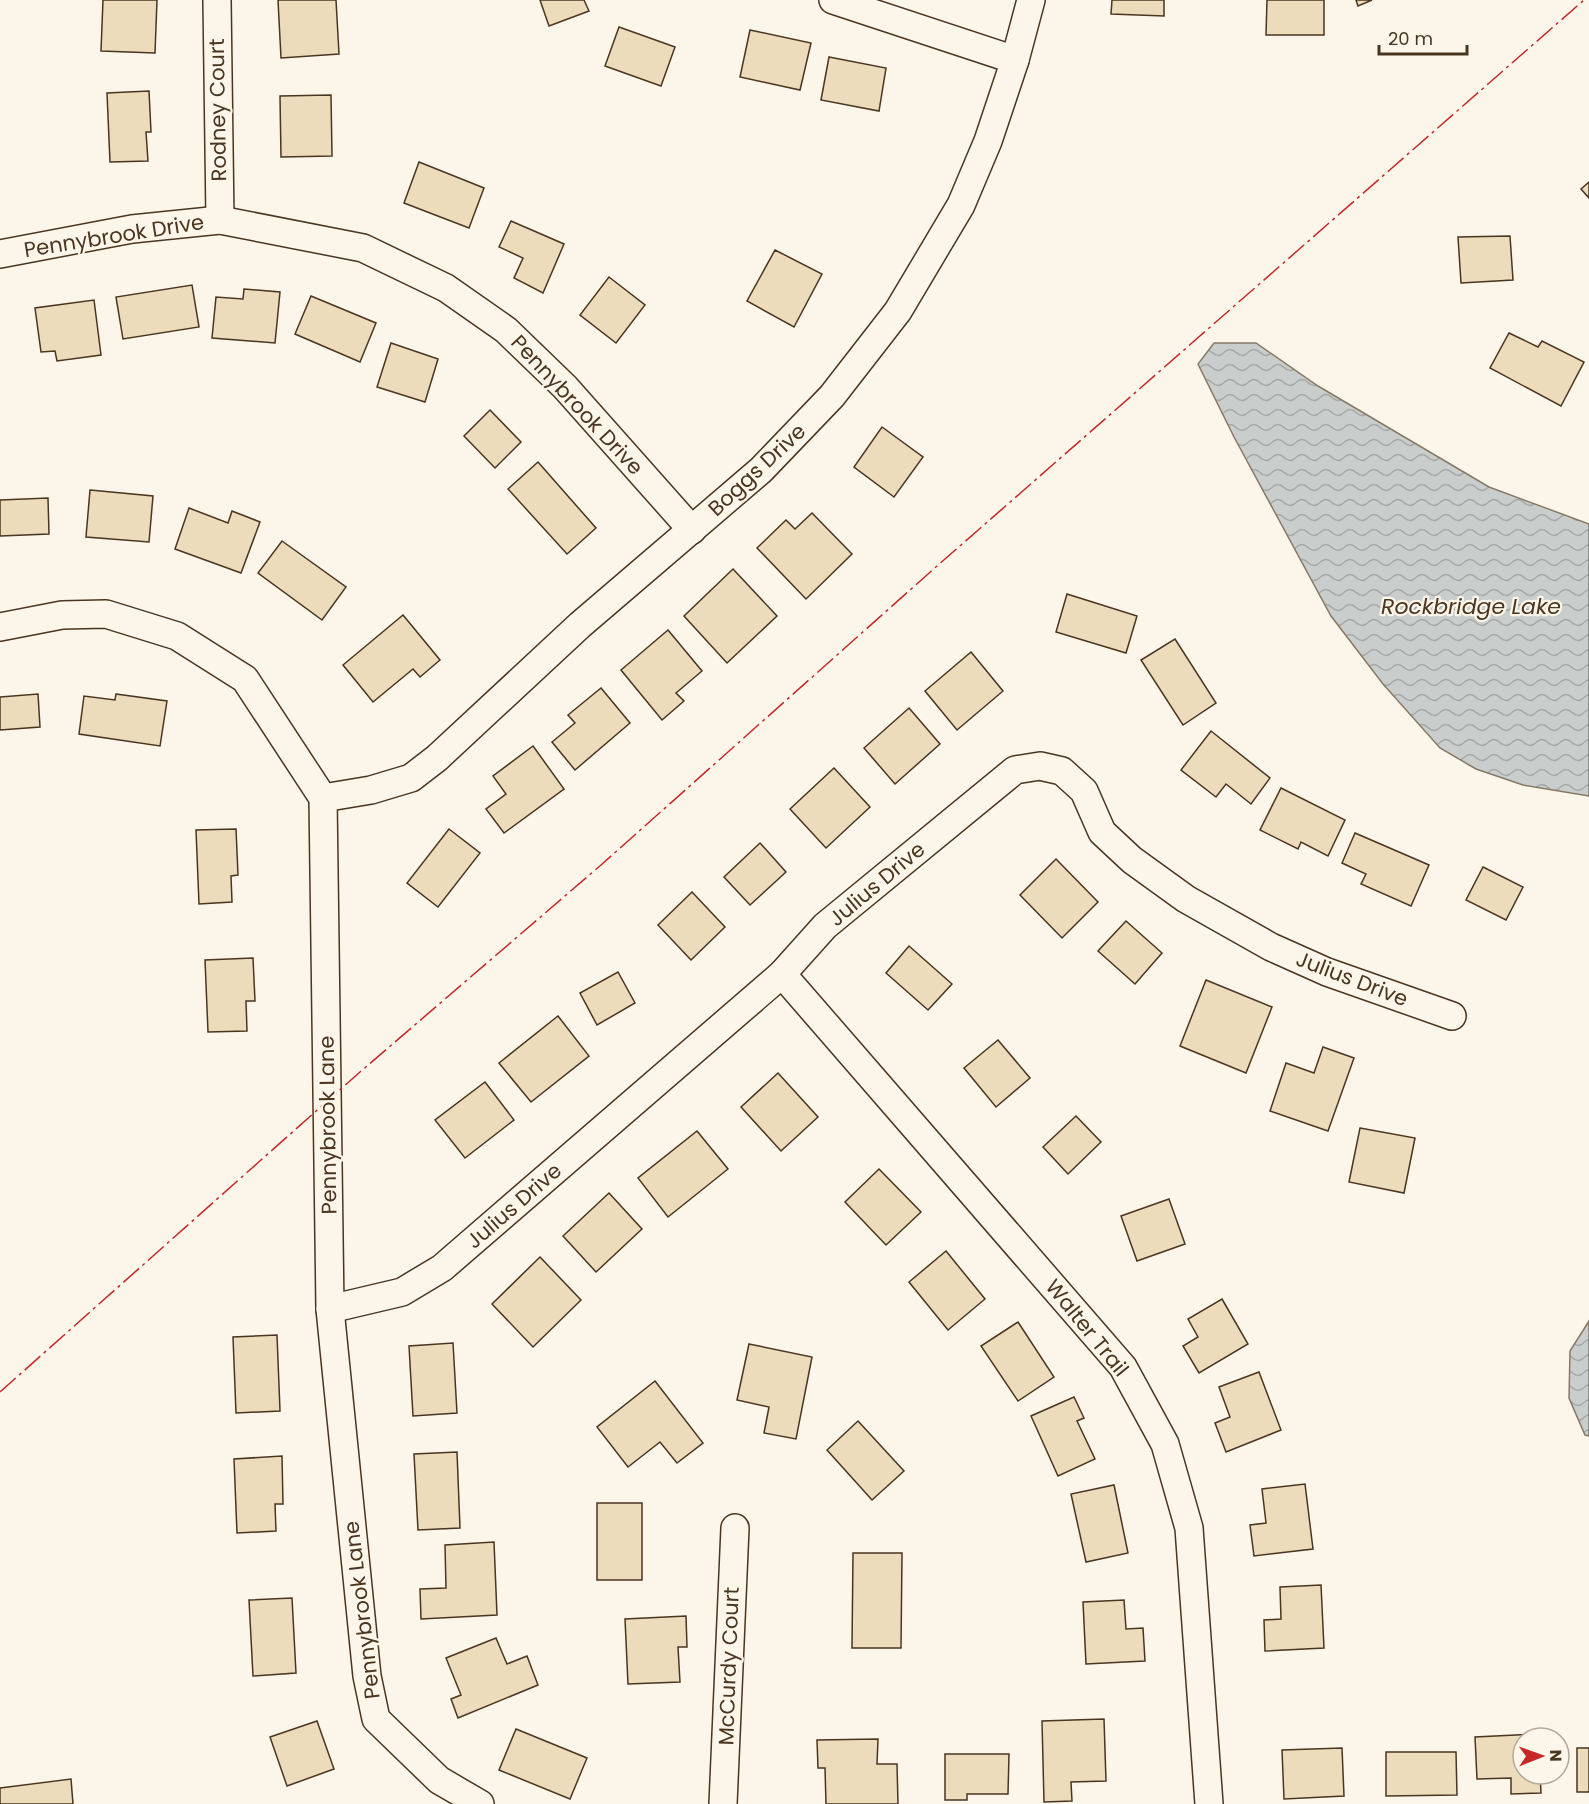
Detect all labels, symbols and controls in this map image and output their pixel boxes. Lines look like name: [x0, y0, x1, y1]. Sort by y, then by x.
scale bar: [1379, 18, 1468, 56]
text: 20 m: [1388, 26, 1433, 51]
street label: Rodney Court: [202, 38, 233, 182]
street label: Pennybrook Drive: [22, 207, 206, 264]
street label: Pennybrook Drive: [505, 328, 650, 481]
street label: Boggs Drive: [701, 417, 812, 522]
water label: Rockbridge Lake: [1381, 591, 1561, 622]
street label: Julius Drive: [822, 835, 931, 933]
street label: Julius Drive: [1292, 944, 1412, 1013]
street label: Pennybrook Lane: [311, 1035, 344, 1215]
street label: Julius Drive: [460, 1156, 568, 1255]
street label: Walter Trail: [1039, 1273, 1136, 1383]
street label: Pennybrook Lane: [336, 1519, 387, 1701]
street label: McCurdy Court: [711, 1586, 746, 1746]
north arrow: [1511, 1726, 1571, 1786]
text: N: [1544, 1750, 1567, 1762]

